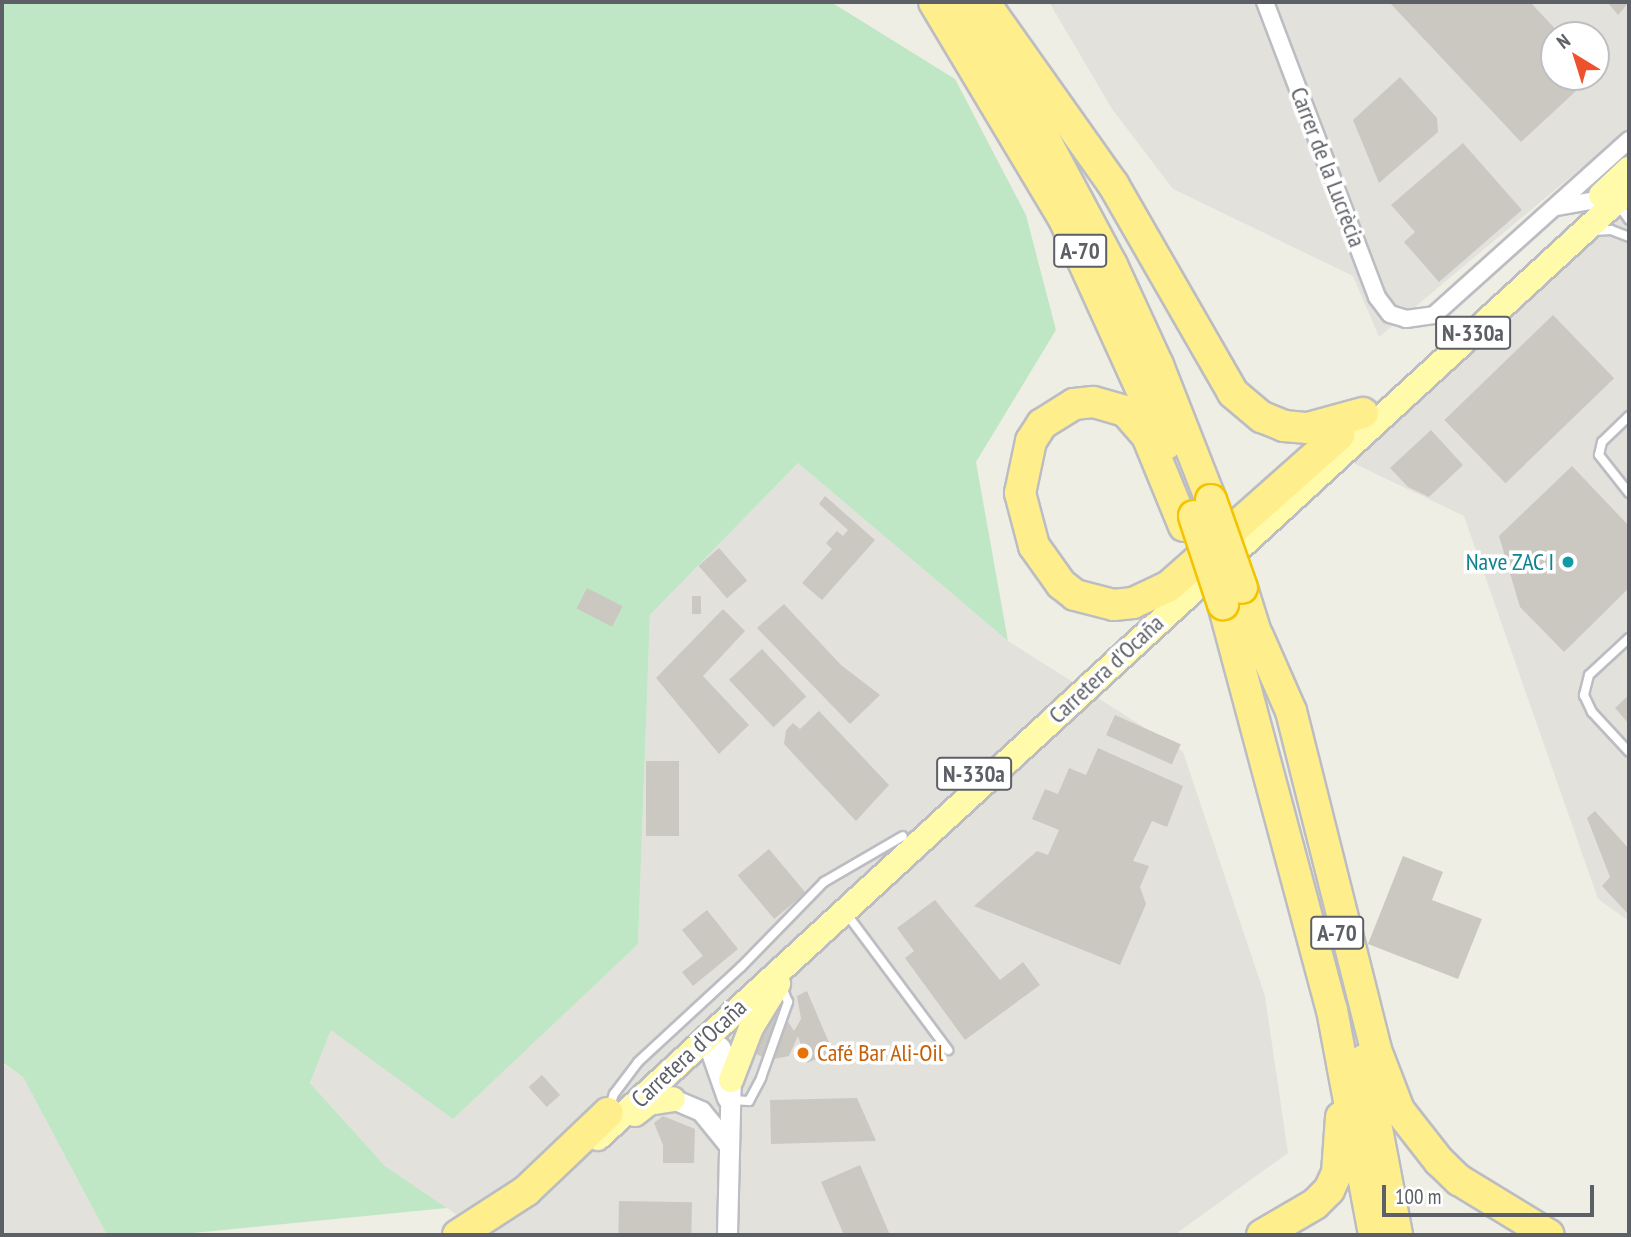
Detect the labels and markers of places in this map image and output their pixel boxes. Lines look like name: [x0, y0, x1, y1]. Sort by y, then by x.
place label: Nave ZAC I: [1465, 548, 1554, 576]
marker: Nave ZAC I: [1560, 554, 1576, 570]
place label: Café Bar Ali-Oil: [817, 1039, 944, 1067]
marker: Café Bar Ali-Oil: [795, 1045, 811, 1061]

